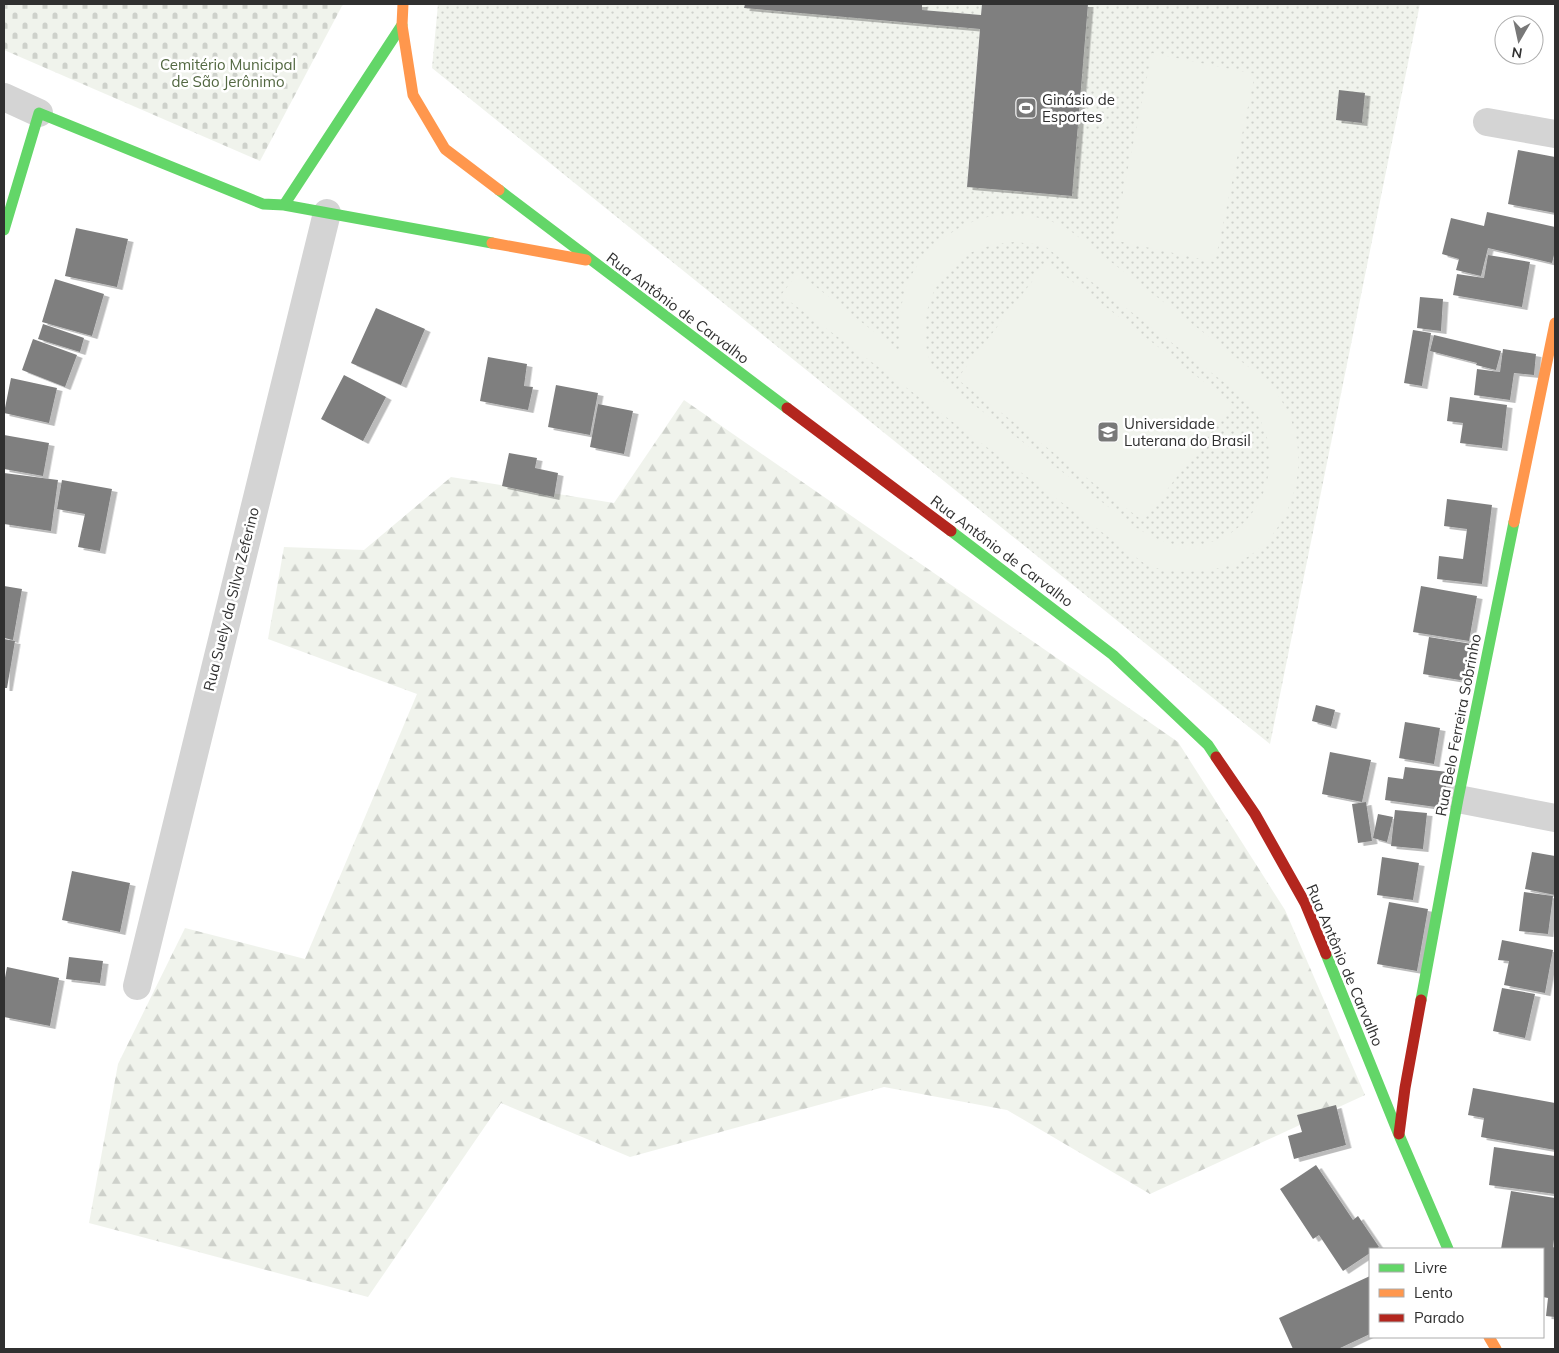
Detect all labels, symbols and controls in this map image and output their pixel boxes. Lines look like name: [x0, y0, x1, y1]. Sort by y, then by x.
north arrow: [1494, 15, 1544, 65]
text: N: [1510, 43, 1524, 63]
park label: Cemitério Municipal de São Jerônimo: [160, 55, 296, 91]
place label: Ginásio de Esportes: [1042, 90, 1115, 126]
sports icon: Ginásio de Esportes: [1014, 96, 1038, 120]
street label: Rua Antônio de Carvalho: [603, 248, 753, 368]
place label: Universidade Luterana do Brasil: [1124, 414, 1251, 450]
school or university icon: Universidade Luterana do Brasil: [1096, 420, 1120, 444]
street label: Rua Antônio de Carvalho: [927, 491, 1077, 611]
street label: Rua Suely da Silva Zeferino: [199, 505, 263, 693]
street label: Rua Belo Ferreira Sobrinho: [1431, 632, 1485, 818]
street label: Rua Antônio de Carvalho: [1302, 881, 1388, 1049]
legend: [1369, 1248, 1544, 1338]
text: Livre: [1414, 1258, 1447, 1277]
text: Lento: [1414, 1283, 1453, 1302]
text: Parado: [1414, 1308, 1464, 1327]

